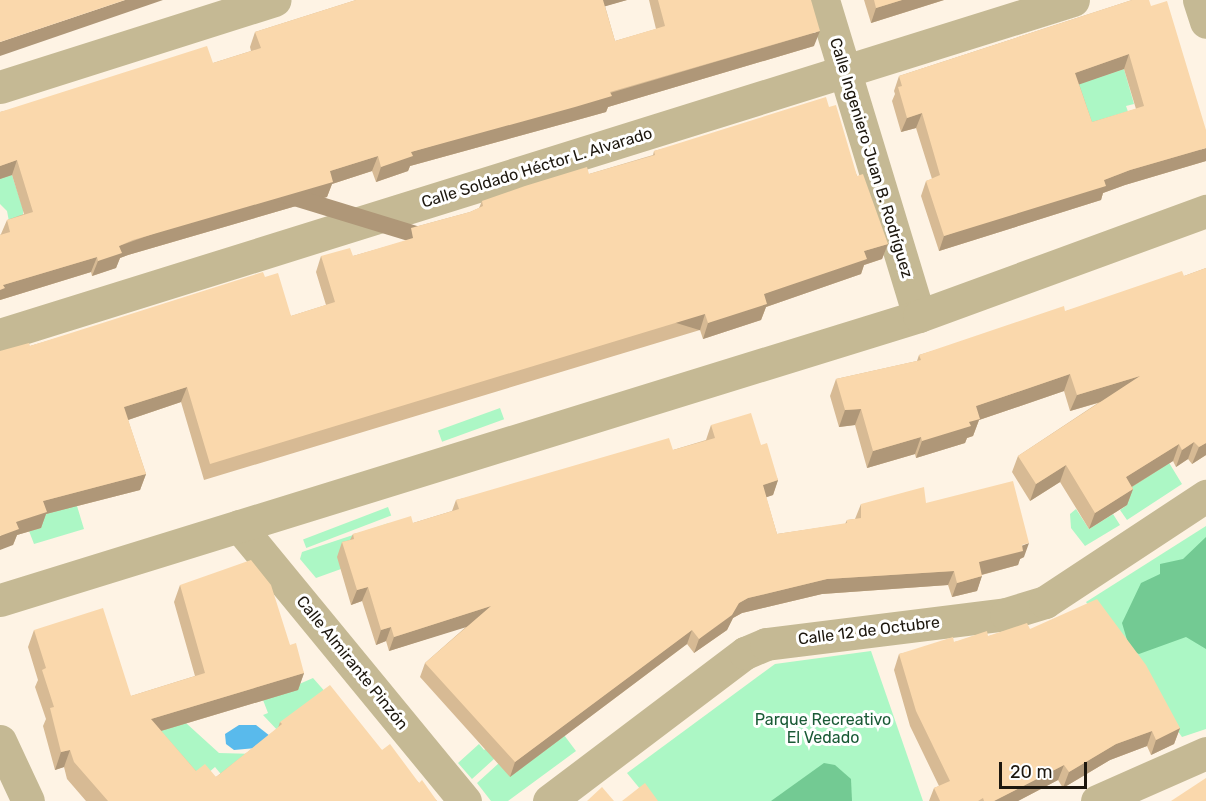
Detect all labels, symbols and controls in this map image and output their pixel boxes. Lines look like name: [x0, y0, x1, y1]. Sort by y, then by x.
street label: Calle Ingeniero Juan B. Rodríguez: [825, 36, 917, 280]
street label: Calle Soldado Héctor L. Alvarado: [419, 124, 655, 212]
street label: Calle Almirante Pinzón: [292, 592, 412, 734]
street label: Calle 12 de Octubre: [797, 613, 941, 649]
park label: Parque Recreativo El Vedado: [755, 710, 891, 748]
scale bar: [1002, 750, 1090, 788]
text: 20 m: [1010, 761, 1052, 783]

